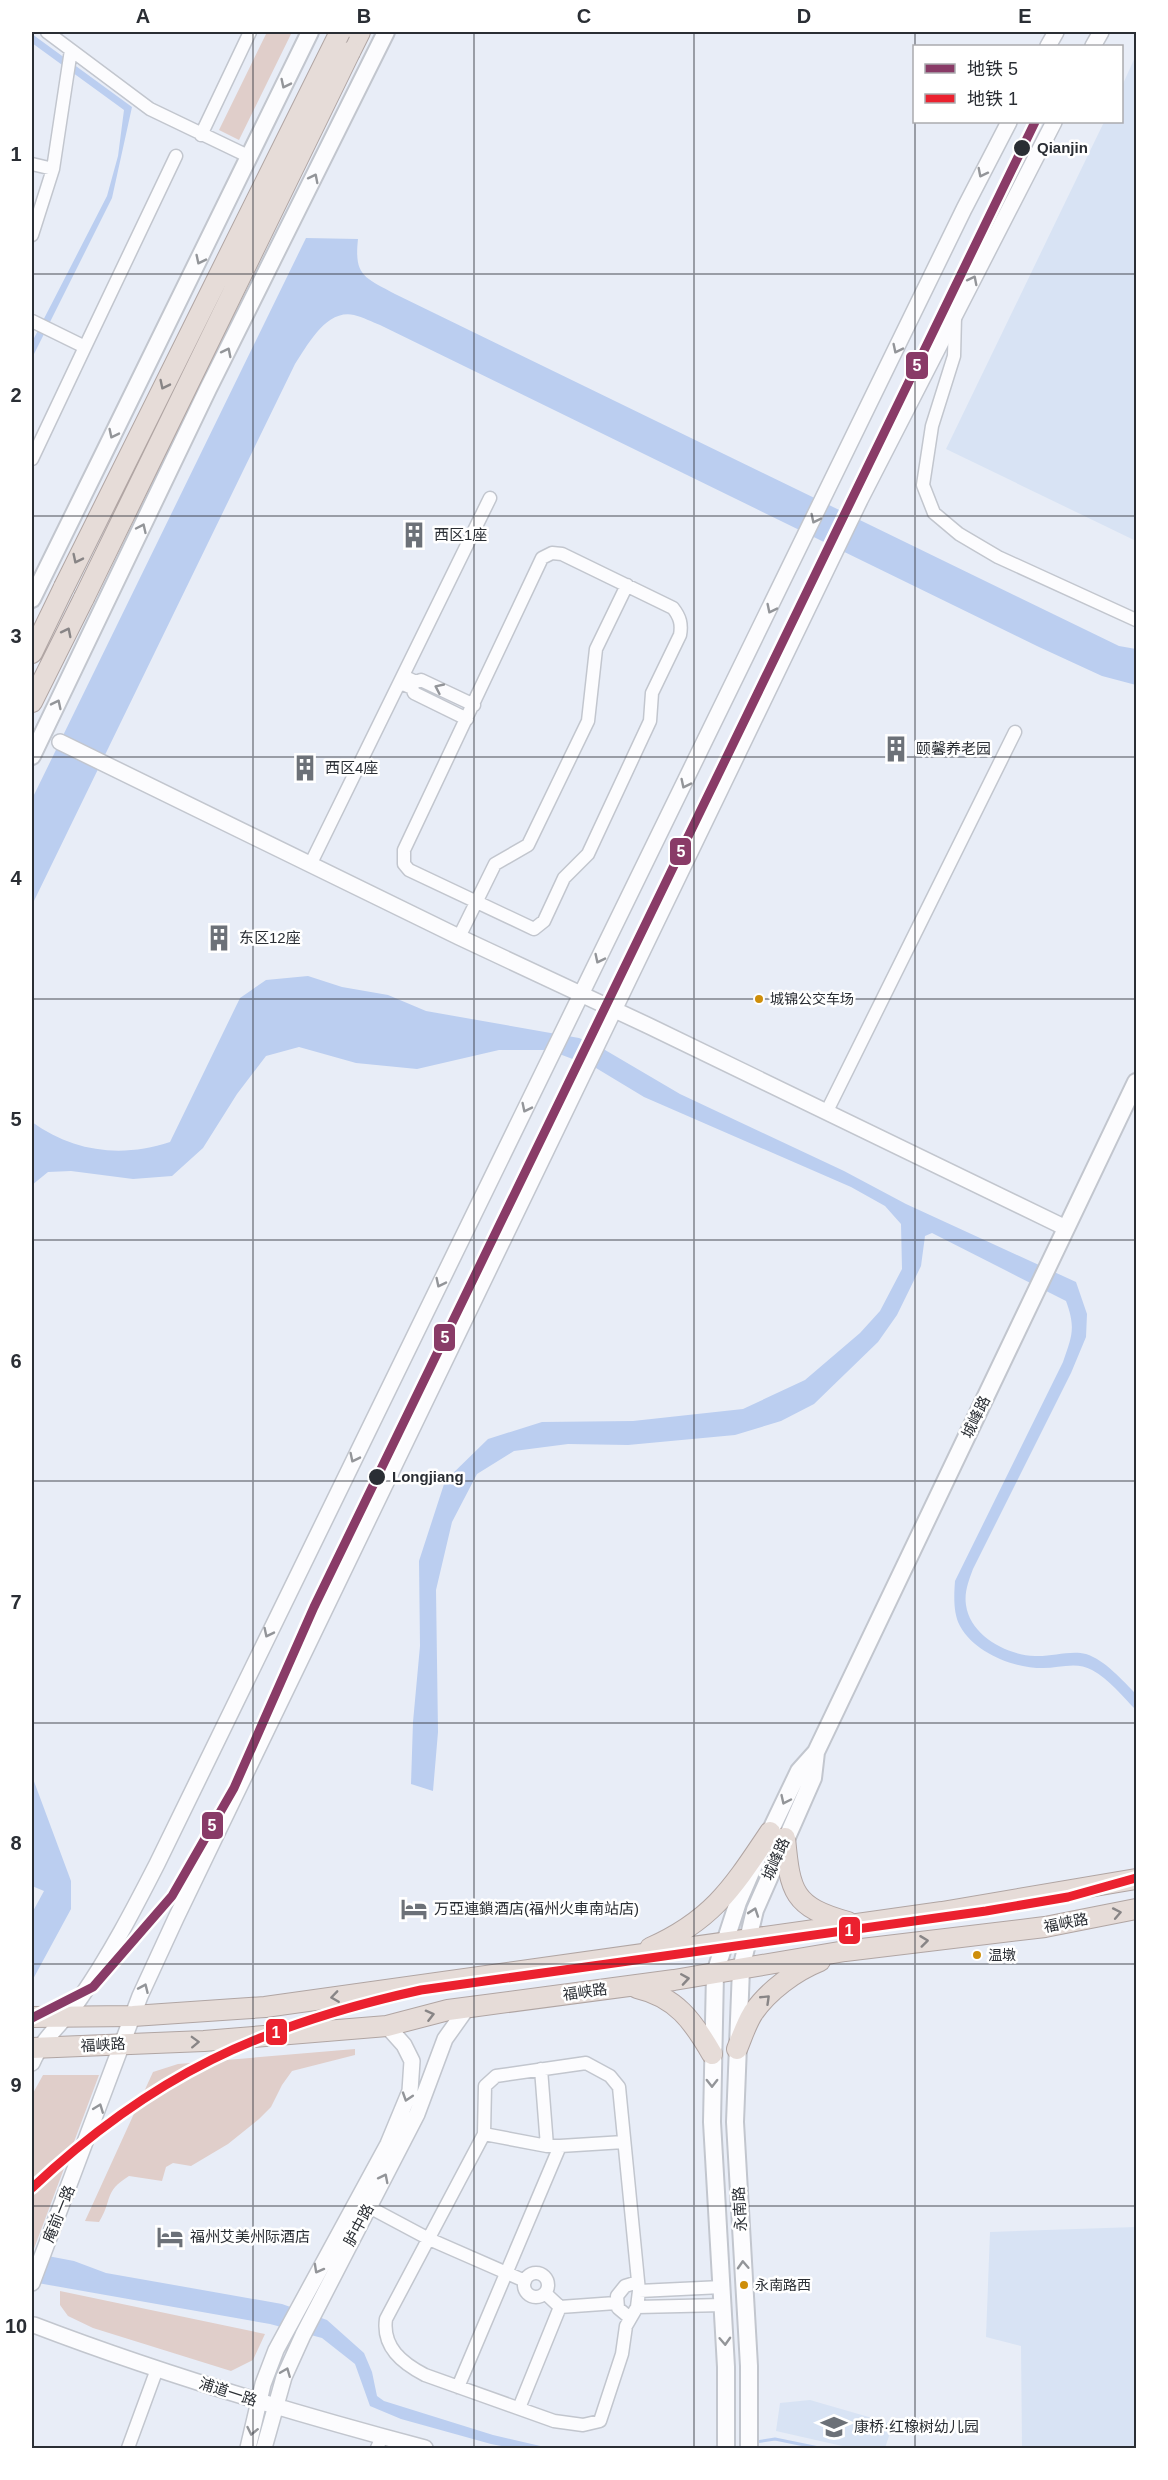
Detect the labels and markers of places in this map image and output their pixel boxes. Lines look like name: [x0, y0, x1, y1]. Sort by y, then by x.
marker: Qianjin: [1012, 138, 1032, 158]
place label: Qianjin: [1037, 139, 1088, 156]
building icon: 西区1座: [399, 520, 429, 550]
place label: 西区1座: [434, 526, 487, 543]
building icon: 颐馨养老园: [881, 734, 911, 764]
place label: 颐馨养老园: [916, 740, 991, 757]
building icon: 西区4座: [290, 753, 320, 783]
place label: 西区4座: [325, 759, 378, 776]
building icon: 东区12座: [204, 923, 234, 953]
place label: 东区12座: [239, 929, 301, 946]
place label: 城锦公交车场: [770, 991, 854, 1007]
marker: 城锦公交车场: [753, 993, 765, 1005]
marker: Longjiang: [367, 1467, 387, 1487]
place label: Longjiang: [392, 1468, 464, 1485]
hotel icon: 万亞連鎖酒店(福州火車南站店): [399, 1894, 429, 1924]
place label: 万亞連鎖酒店(福州火車南站店): [434, 1900, 639, 1917]
place label: 温墩: [988, 1947, 1016, 1963]
marker: 温墩: [971, 1949, 983, 1961]
hotel icon: 福州艾美州际酒店: [155, 2222, 185, 2252]
place label: 福州艾美州际酒店: [190, 2228, 310, 2245]
place label: 永南路西: [755, 2277, 811, 2293]
marker: 永南路西: [738, 2279, 750, 2291]
school or university icon: 康桥·红橡树幼儿园: [819, 2412, 849, 2442]
place label: 康桥·红橡树幼儿园: [854, 2418, 979, 2435]

